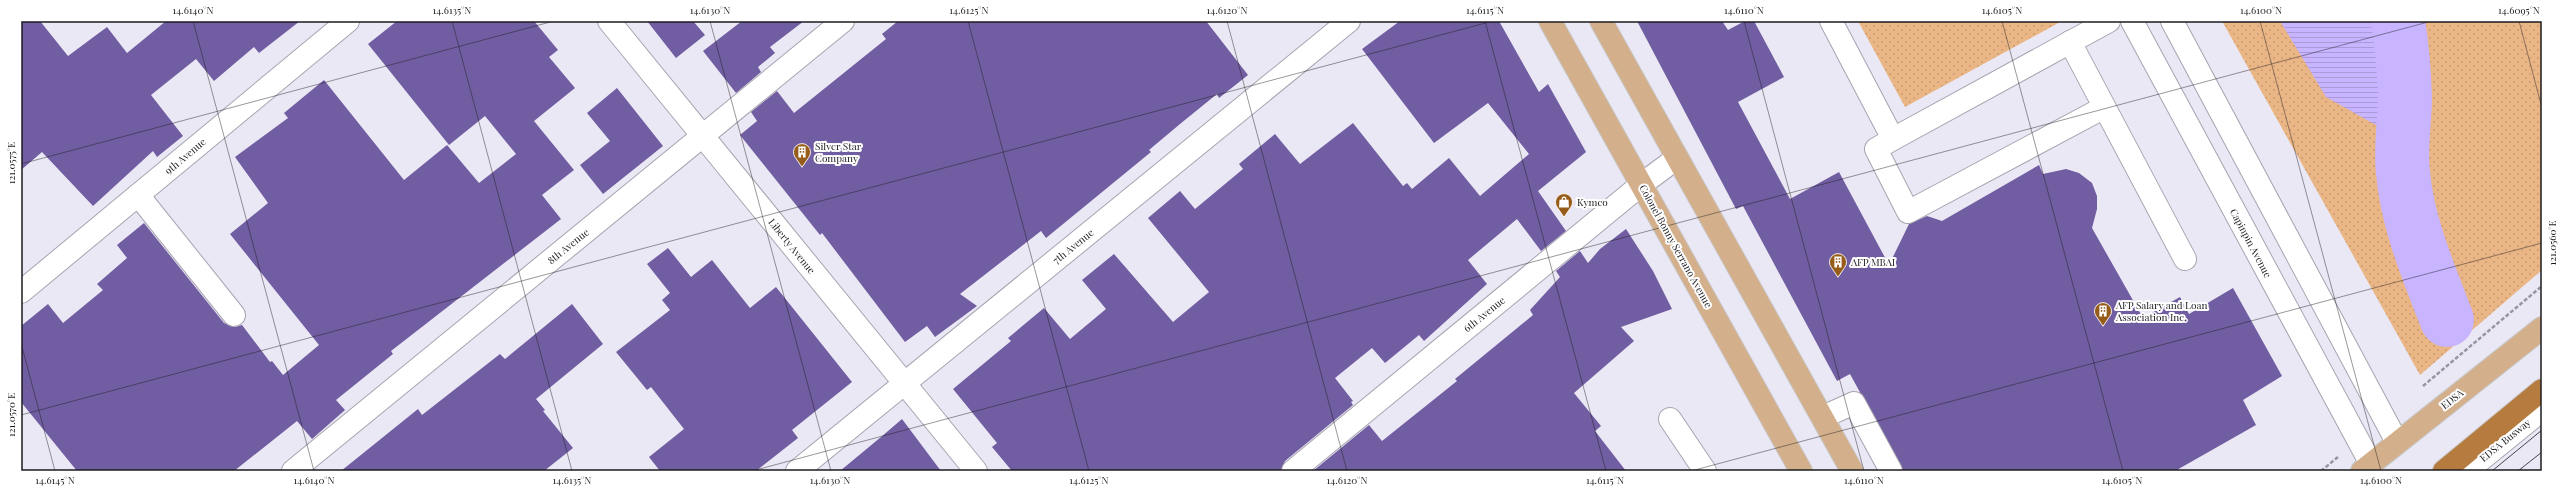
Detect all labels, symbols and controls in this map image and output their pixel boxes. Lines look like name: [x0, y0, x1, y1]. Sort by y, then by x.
text: 14.6140°N: [172, 3, 214, 17]
text: 14.6135°N: [433, 3, 471, 17]
text: 14.6130°N: [690, 3, 730, 17]
text: 14.6125°N: [949, 3, 989, 17]
text: 14.6120°N: [1207, 3, 1247, 17]
text: 14.6115°N: [1466, 3, 1504, 17]
text: 14.6110°N: [1724, 3, 1764, 17]
text: 14.6105°N: [1982, 3, 2022, 17]
text: 14.6100°N: [2240, 3, 2282, 17]
text: 14.6095°N: [2498, 3, 2540, 17]
street label: 9th Avenue: [161, 135, 209, 177]
place label: Silver Star Company: [815, 139, 862, 165]
text: 121.0575°E: [4, 142, 18, 184]
building icon: Silver Star Company: [792, 142, 812, 167]
street label: Colonel Bonny Serrano Avenue: [1636, 182, 1716, 310]
shop icon: Kymco: [1554, 192, 1574, 217]
place label: Kymco: [1577, 195, 1608, 209]
street label: Capinpin Avenue: [2227, 206, 2275, 280]
street label: Liberty Avenue: [765, 215, 819, 277]
text: 121.0560°E: [2545, 220, 2559, 266]
street label: 8th Avenue: [544, 225, 592, 267]
street label: 7th Avenue: [1050, 225, 1096, 267]
building icon: AFP MBAI: [1828, 252, 1848, 277]
place label: AFP MBAI: [1850, 255, 1895, 269]
street label: 6th Avenue: [1460, 293, 1508, 335]
place label: AFP Salary and Loan Association Inc.: [2115, 298, 2207, 324]
building icon: AFP Salary and Loan Association Inc.: [2093, 301, 2113, 326]
street label: EDSA: [2438, 385, 2467, 412]
text: 121.0570°E: [4, 393, 18, 437]
street label: EDSA Busway: [2477, 415, 2533, 465]
text: 14.6145°N: [35, 473, 75, 487]
text: 14.6140°N: [293, 473, 335, 487]
text: 14.6135°N: [553, 473, 591, 487]
text: 14.6130°N: [810, 473, 850, 487]
text: 14.6125°N: [1069, 473, 1109, 487]
text: 14.6120°N: [1327, 473, 1367, 487]
text: 14.6115°N: [1586, 473, 1624, 487]
text: 14.6110°N: [1844, 473, 1884, 487]
text: 14.6105°N: [2102, 473, 2142, 487]
text: 14.6100°N: [2360, 473, 2402, 487]

